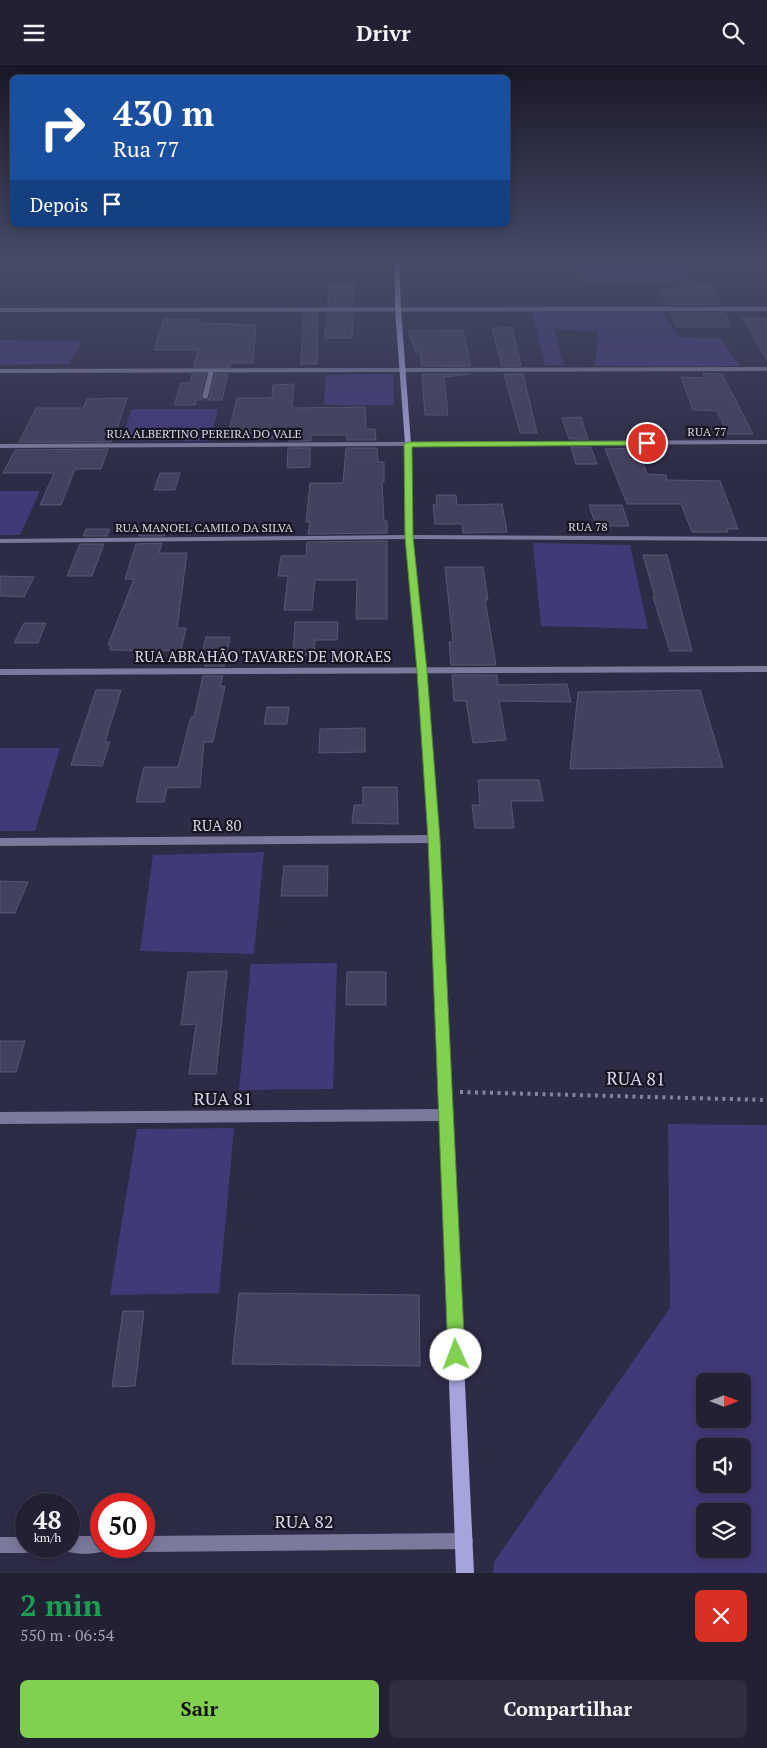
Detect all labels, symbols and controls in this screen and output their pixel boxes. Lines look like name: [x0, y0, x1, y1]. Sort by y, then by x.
text: Drivr: [356, 18, 411, 47]
icon: menu: [20, 19, 48, 47]
icon: search: [719, 19, 747, 47]
text: 430 m: [113, 90, 214, 136]
icon: right: [30, 95, 95, 160]
text: Rua 77: [113, 134, 180, 163]
icon: arrive: [98, 190, 126, 218]
text: Depois: [30, 192, 88, 217]
pin: [626, 422, 668, 464]
street label: RUA 77: [687, 424, 727, 439]
street label: RUA ALBERTINO PEREIRA DO VALE: [106, 426, 302, 441]
icon: arrive: [633, 429, 661, 457]
street label: RUA 78: [568, 519, 608, 534]
street label: RUA MANOEL CAMILO DA SILVA: [115, 520, 294, 535]
street label: RUA ABRAHÃO TAVARES DE MORAES: [135, 646, 391, 666]
street label: RUA 80: [192, 815, 242, 835]
street label: RUA 81: [606, 1065, 666, 1091]
street label: RUA 81: [193, 1086, 253, 1110]
position arrow: [429, 1328, 481, 1380]
north arrow: [696, 1373, 751, 1427]
map controls: [696, 1373, 751, 1558]
button: sound: [696, 1438, 751, 1493]
speed limit sign: 50: [90, 1493, 155, 1558]
text: 48: [33, 1503, 62, 1536]
button: layers: [696, 1503, 751, 1558]
street label: RUA 82: [274, 1509, 334, 1533]
text: km/h: [34, 1530, 61, 1545]
text: 2 min: [20, 1585, 102, 1625]
button: close: [695, 1590, 747, 1642]
text: 550 m · 06:54: [20, 1624, 114, 1646]
button: Sair: [20, 1680, 379, 1738]
button: Compartilhar: [389, 1680, 747, 1738]

